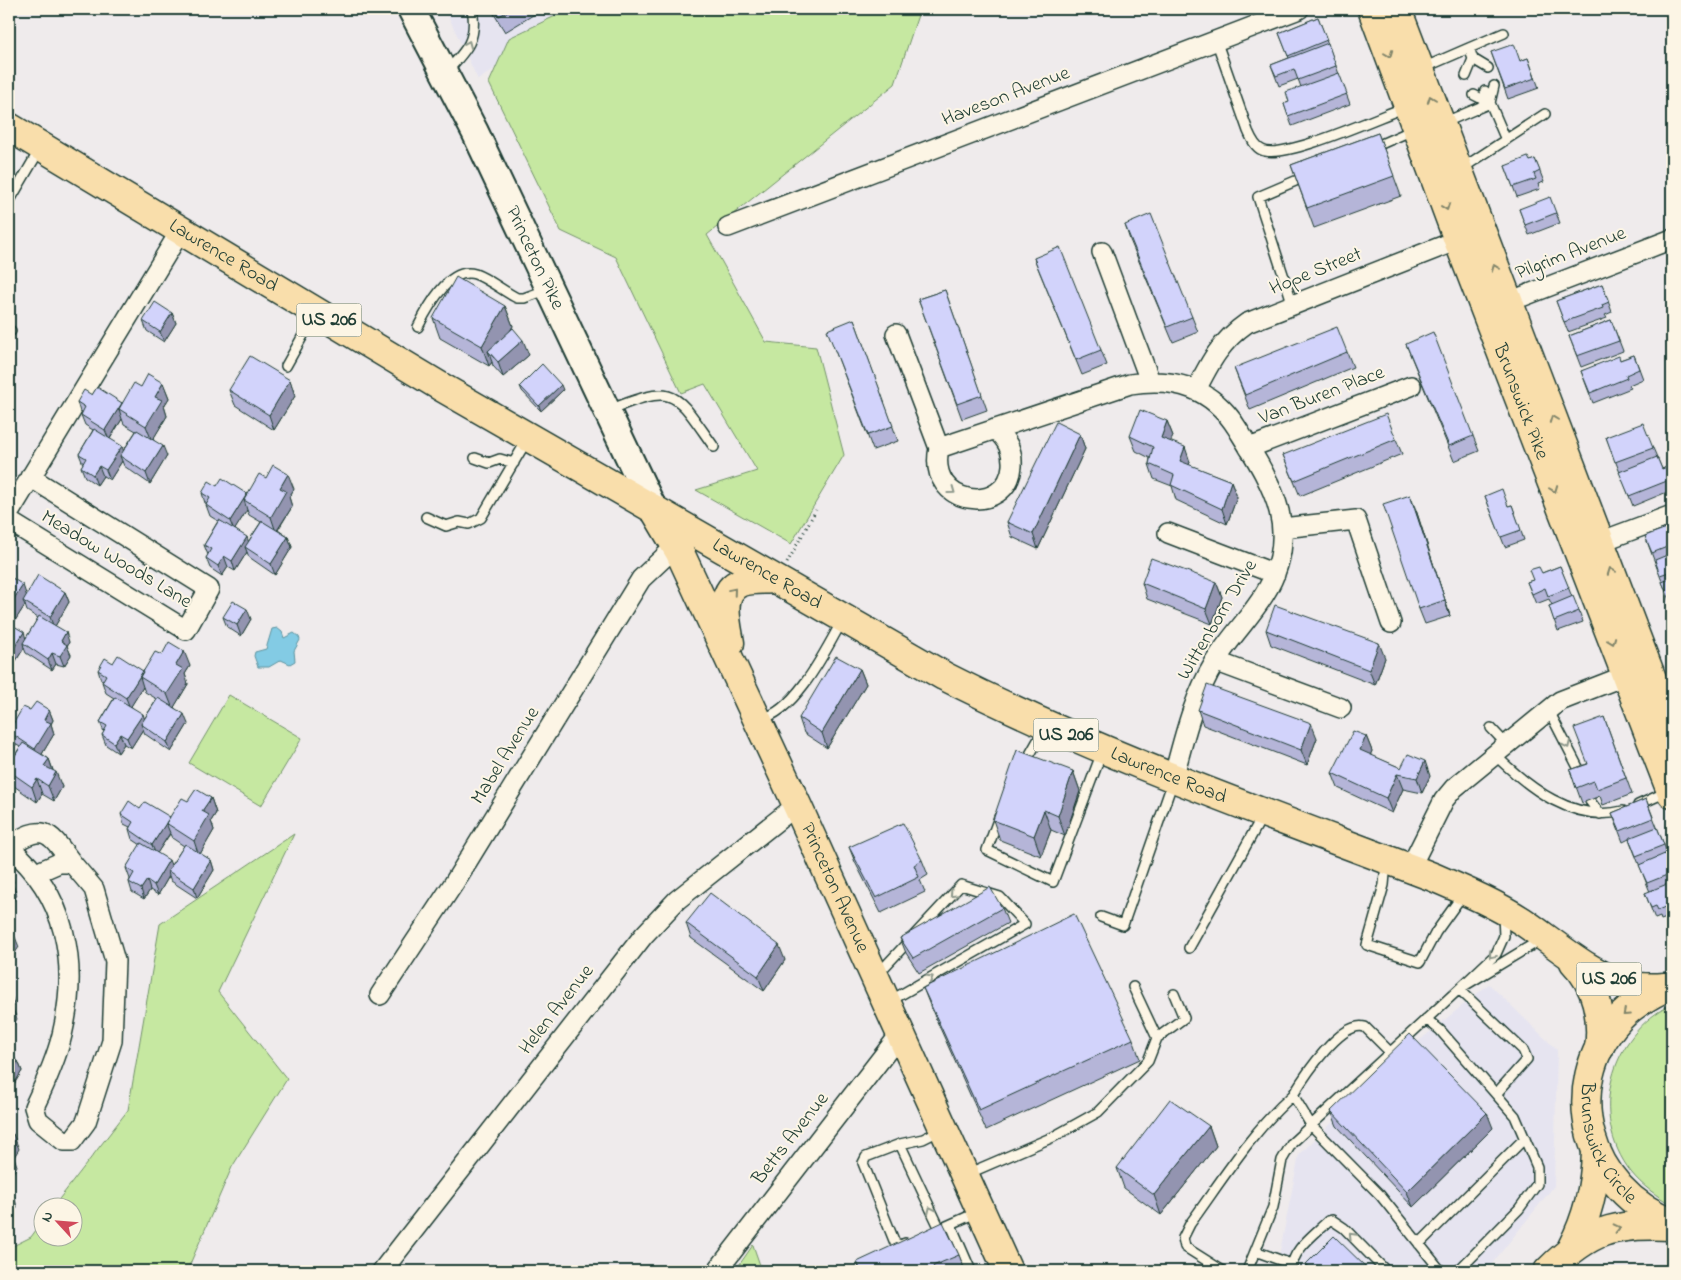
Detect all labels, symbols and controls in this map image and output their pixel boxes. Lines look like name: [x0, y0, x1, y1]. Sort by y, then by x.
one-way arrow: [462, 40, 473, 49]
one-way arrow: [1383, 50, 1393, 58]
street label: Haveson Avenue: [938, 59, 1074, 135]
one-way arrow: [1427, 95, 1437, 104]
street label: Princeton Pike: [498, 201, 572, 315]
one-way arrow: [1440, 202, 1450, 210]
street label: Lawrence Road: [163, 212, 283, 300]
street label: Pilgrim Avenue: [1511, 220, 1631, 289]
street label: Hope Street: [1265, 240, 1367, 304]
one-way arrow: [1491, 264, 1501, 272]
road number: US 206: [296, 304, 362, 336]
street label: Brunswick Pike: [1485, 339, 1556, 464]
street label: Van Buren Place: [1254, 359, 1389, 434]
one-way arrow: [1549, 416, 1559, 424]
one-way arrow: [1548, 484, 1558, 493]
one-way arrow: [947, 485, 956, 494]
street label: Meadow Woods Lane: [35, 503, 197, 617]
street label: Lawrence Road: [706, 531, 827, 617]
street label: Wittenborn Drive: [1171, 554, 1266, 686]
one-way arrow: [1606, 567, 1617, 576]
one-way arrow: [727, 587, 736, 596]
one-way arrow: [1606, 636, 1616, 645]
street label: Mabel Avenue: [464, 701, 548, 811]
road number: US 206: [1034, 718, 1098, 752]
street label: Lawrence Road: [1106, 739, 1231, 812]
one-way arrow: [1561, 739, 1571, 748]
street label: Princeton Avenue: [793, 818, 877, 958]
one-way arrow: [950, 888, 959, 897]
one-way arrow: [1489, 950, 1498, 959]
street label: Helen Avenue: [512, 959, 602, 1061]
road number: US 206: [1576, 962, 1642, 996]
one-way arrow: [924, 974, 933, 984]
one-way arrow: [1623, 1007, 1632, 1016]
street label: Brunswick Circle: [1572, 1080, 1643, 1211]
street label: Betts Avenue: [745, 1086, 837, 1192]
north arrow: [32, 1198, 82, 1248]
one-way arrow: [927, 1206, 937, 1215]
text: N: [36, 1208, 59, 1226]
one-way arrow: [1612, 1223, 1621, 1234]
one-way arrow: [1349, 1233, 1358, 1242]

